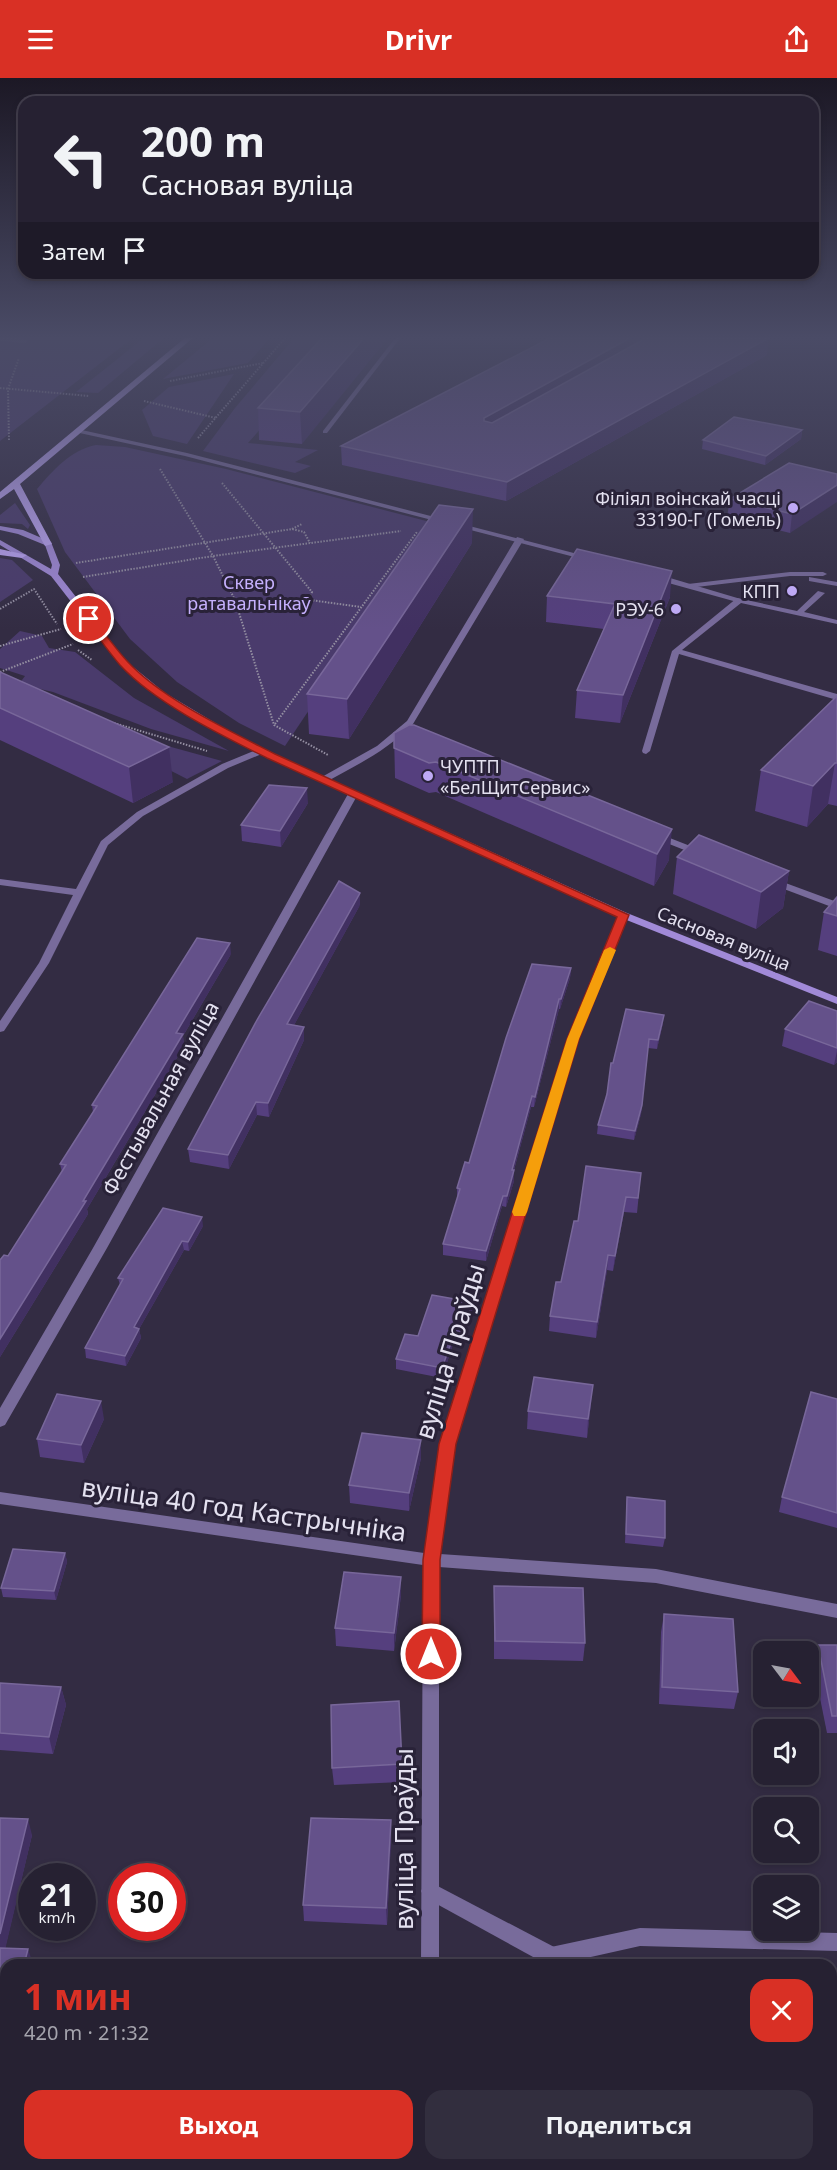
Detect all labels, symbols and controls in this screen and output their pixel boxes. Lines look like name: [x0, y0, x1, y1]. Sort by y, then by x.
text: Drivr: [385, 21, 452, 58]
icon: menu: [24, 23, 57, 56]
icon: share: [780, 23, 813, 56]
text: 200 m: [141, 112, 265, 169]
icon: left: [42, 120, 120, 198]
text: Сасновая вуліца: [141, 166, 354, 203]
icon: arrive: [118, 234, 151, 267]
text: Затем: [42, 236, 106, 266]
place label: Філіял воінскай часці 33190-Г (Гомель): [595, 486, 781, 531]
marker: Філіял воінскай часці 33190-Г (Гомель): [786, 501, 800, 515]
park label: Сквер ратавальнікаў: [187, 570, 312, 615]
place label: КПП: [742, 579, 780, 603]
marker: КПП: [785, 584, 799, 598]
pin: [63, 593, 114, 644]
place label: РЭУ-6: [615, 597, 664, 621]
icon: arrive: [72, 602, 105, 635]
marker: РЭУ-6: [669, 602, 683, 616]
place label: ЧУПТП «БелЩитСервис»: [440, 754, 590, 799]
marker: ЧУПТП «БелЩитСервис»: [421, 769, 435, 783]
street label: Сасновая вуліца: [654, 900, 794, 976]
street label: Фестывальная вуліца: [95, 996, 225, 1200]
street label: вуліца Праўды: [405, 1259, 493, 1443]
street label: вуліца 40 год Кастрычніка: [79, 1468, 409, 1550]
position arrow: [399, 1622, 463, 1686]
north arrow: [753, 1641, 819, 1707]
map controls: [753, 1641, 819, 1941]
button: sound: [753, 1719, 819, 1785]
street label: вуліца Праўды: [385, 1748, 421, 1930]
button: search: [753, 1797, 819, 1863]
speed limit sign: 30: [108, 1863, 186, 1941]
text: 21: [40, 1874, 74, 1915]
button: layers: [753, 1875, 819, 1941]
text: km/h: [39, 1907, 75, 1927]
text: 1 мин: [24, 1972, 132, 2021]
button: close: [750, 1979, 813, 2042]
text: 420 m · 21:32: [24, 2019, 149, 2046]
button: Выход: [24, 2090, 413, 2159]
button: Поделиться: [425, 2090, 813, 2159]

